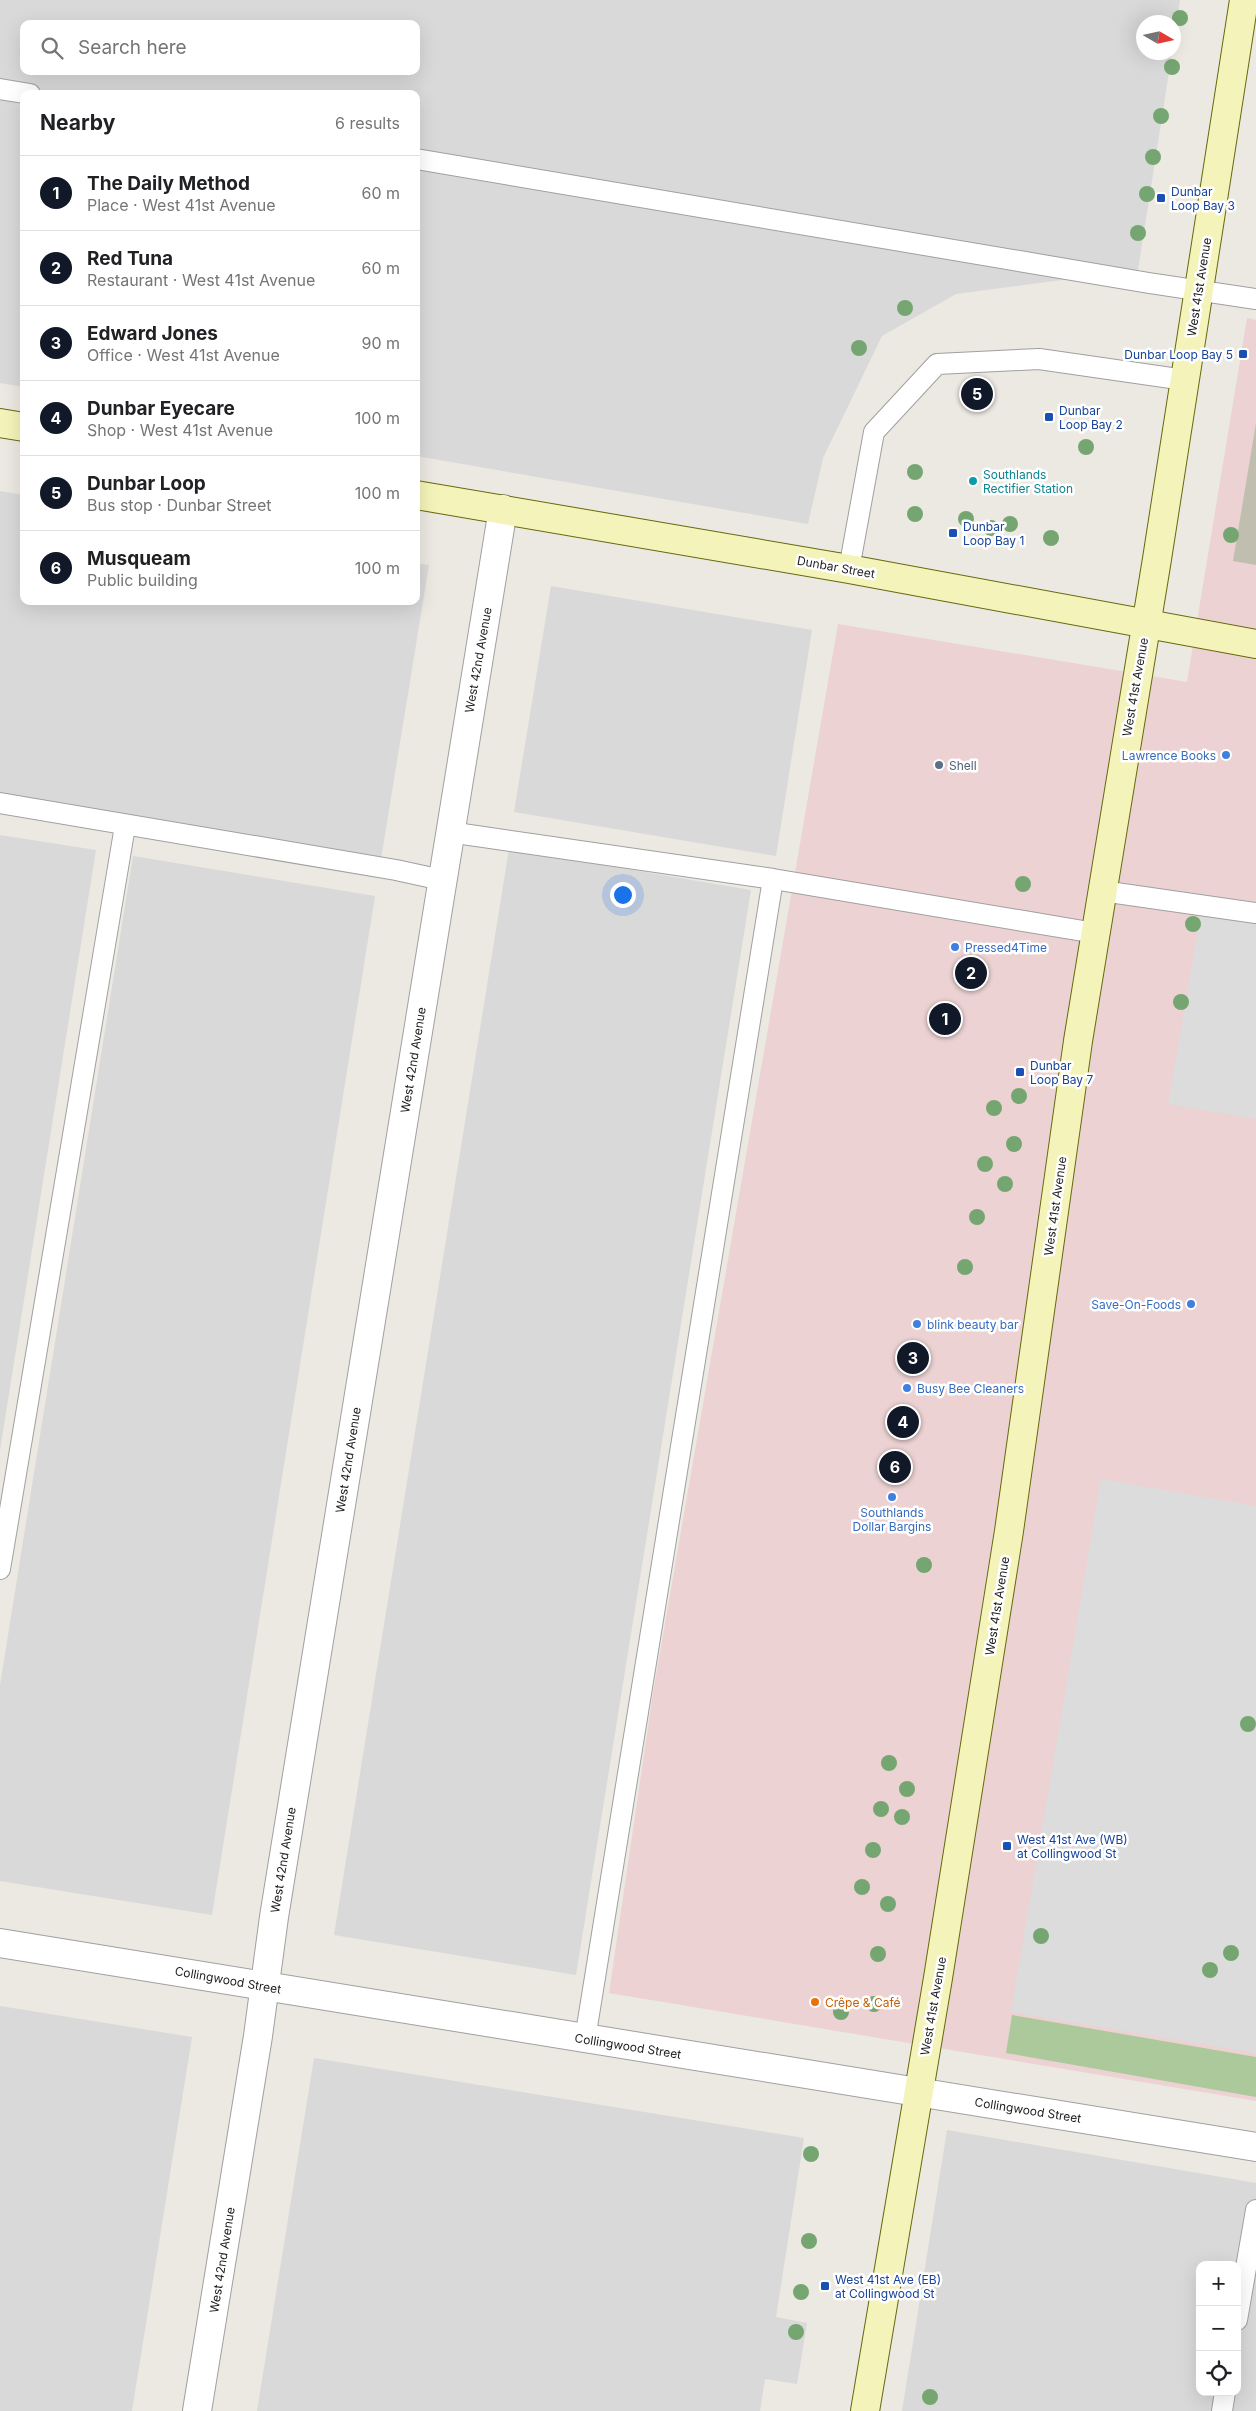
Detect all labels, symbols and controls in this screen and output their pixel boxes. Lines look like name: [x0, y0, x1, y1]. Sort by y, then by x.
north arrow: [1136, 15, 1181, 60]
search box: [20, 20, 420, 75]
icon: search: [38, 34, 66, 62]
text: Search here: [78, 36, 187, 59]
text: Nearby: [40, 110, 115, 135]
text: 6 results: [335, 113, 400, 133]
text: The Daily Method: [87, 172, 250, 195]
text: 1: [53, 183, 59, 203]
text: 60 m: [361, 183, 400, 203]
place label: Dunbar Loop Bay 3: [1171, 184, 1235, 213]
marker: Dunbar Loop Bay 3: [1155, 192, 1167, 204]
text: Place · West 41st Avenue: [87, 195, 276, 215]
street label: West 41st Avenue: [1184, 236, 1214, 338]
text: Red Tuna: [87, 247, 173, 270]
text: 2: [51, 258, 61, 278]
text: 60 m: [361, 258, 400, 278]
text: Restaurant · West 41st Avenue: [87, 270, 315, 290]
text: Edward Jones: [87, 322, 218, 345]
text: 3: [51, 333, 61, 353]
text: 90 m: [361, 333, 400, 353]
text: Office · West 41st Avenue: [87, 345, 280, 365]
place label: Dunbar Loop Bay 5: [1124, 347, 1233, 362]
marker: Dunbar Loop Bay 5: [1237, 348, 1249, 360]
pin: 5: [961, 375, 993, 413]
text: Dunbar Eyecare: [87, 397, 235, 420]
place label: Dunbar Loop Bay 2: [1059, 403, 1123, 432]
text: 4: [51, 408, 61, 428]
text: 100 m: [355, 408, 400, 428]
marker: Dunbar Loop Bay 2: [1043, 411, 1055, 423]
text: Shop · West 41st Avenue: [87, 420, 273, 440]
place label: Southlands Rectifier Station: [983, 467, 1073, 496]
text: Dunbar Loop: [87, 472, 206, 495]
marker: Southlands Rectifier Station: [967, 475, 979, 487]
text: 5: [51, 483, 61, 503]
text: 100 m: [355, 483, 400, 503]
text: Bus stop · Dunbar Street: [87, 495, 271, 515]
place label: Dunbar Loop Bay 1: [963, 519, 1024, 548]
marker: Dunbar Loop Bay 1: [947, 527, 959, 539]
text: Musqueam: [87, 547, 191, 570]
street label: Dunbar Street: [796, 553, 876, 581]
text: 6: [51, 558, 61, 578]
text: 100 m: [355, 558, 400, 578]
text: Public building: [87, 570, 198, 590]
street label: West 42nd Avenue: [461, 606, 495, 714]
street label: West 41st Avenue: [1119, 636, 1151, 738]
place label: Lawrence Books: [1122, 748, 1216, 763]
marker: Lawrence Books: [1220, 749, 1232, 761]
place label: Shell: [949, 758, 977, 773]
marker: Shell: [933, 759, 945, 771]
your location: [610, 882, 636, 908]
place label: Pressed4Time: [965, 940, 1047, 955]
marker: Pressed4Time: [949, 941, 961, 953]
pin: 2: [955, 954, 987, 992]
pin: 1: [929, 1000, 961, 1038]
street label: West 42nd Avenue: [397, 1006, 429, 1114]
place label: Dunbar Loop Bay 7: [1030, 1058, 1093, 1087]
marker: Dunbar Loop Bay 7: [1014, 1066, 1026, 1078]
street label: West 41st Avenue: [1041, 1155, 1069, 1257]
place label: Save-On-Foods: [1091, 1297, 1181, 1312]
marker: Save-On-Foods: [1185, 1298, 1197, 1310]
place label: blink beauty bar: [927, 1317, 1019, 1332]
marker: blink beauty bar: [911, 1318, 923, 1330]
pin: 3: [897, 1339, 929, 1377]
place label: Busy Bee Cleaners: [917, 1381, 1024, 1396]
marker: Busy Bee Cleaners: [901, 1382, 913, 1394]
pin: 4: [887, 1403, 919, 1441]
street label: West 42nd Avenue: [332, 1406, 364, 1514]
pin: 6: [879, 1448, 911, 1486]
marker: Southlands Dollar Bargins: [886, 1491, 898, 1503]
place label: Southlands Dollar Bargins: [853, 1505, 931, 1534]
street label: West 41st Avenue: [982, 1555, 1012, 1657]
street label: West 42nd Avenue: [267, 1806, 299, 1914]
place label: West 41st Ave (WB) at Collingwood St: [1017, 1832, 1128, 1861]
marker: West 41st Ave (WB) at Collingwood St: [1001, 1840, 1013, 1852]
street label: West 41st Avenue: [917, 1955, 949, 2057]
street label: Collingwood Street: [174, 1963, 282, 1997]
place label: Crêpe & Café: [825, 1995, 901, 2010]
marker: Crêpe & Café: [809, 1996, 821, 2008]
street label: Collingwood Street: [574, 2030, 682, 2062]
street label: Collingwood Street: [974, 2094, 1082, 2126]
street label: West 42nd Avenue: [206, 2206, 238, 2314]
map controls: [1196, 2261, 1241, 2396]
button: +: [1196, 2261, 1241, 2306]
place label: West 41st Ave (EB) at Collingwood St: [835, 2272, 941, 2301]
marker: West 41st Ave (EB) at Collingwood St: [819, 2280, 831, 2292]
button: −: [1196, 2306, 1241, 2351]
button: locate: [1196, 2351, 1241, 2396]

